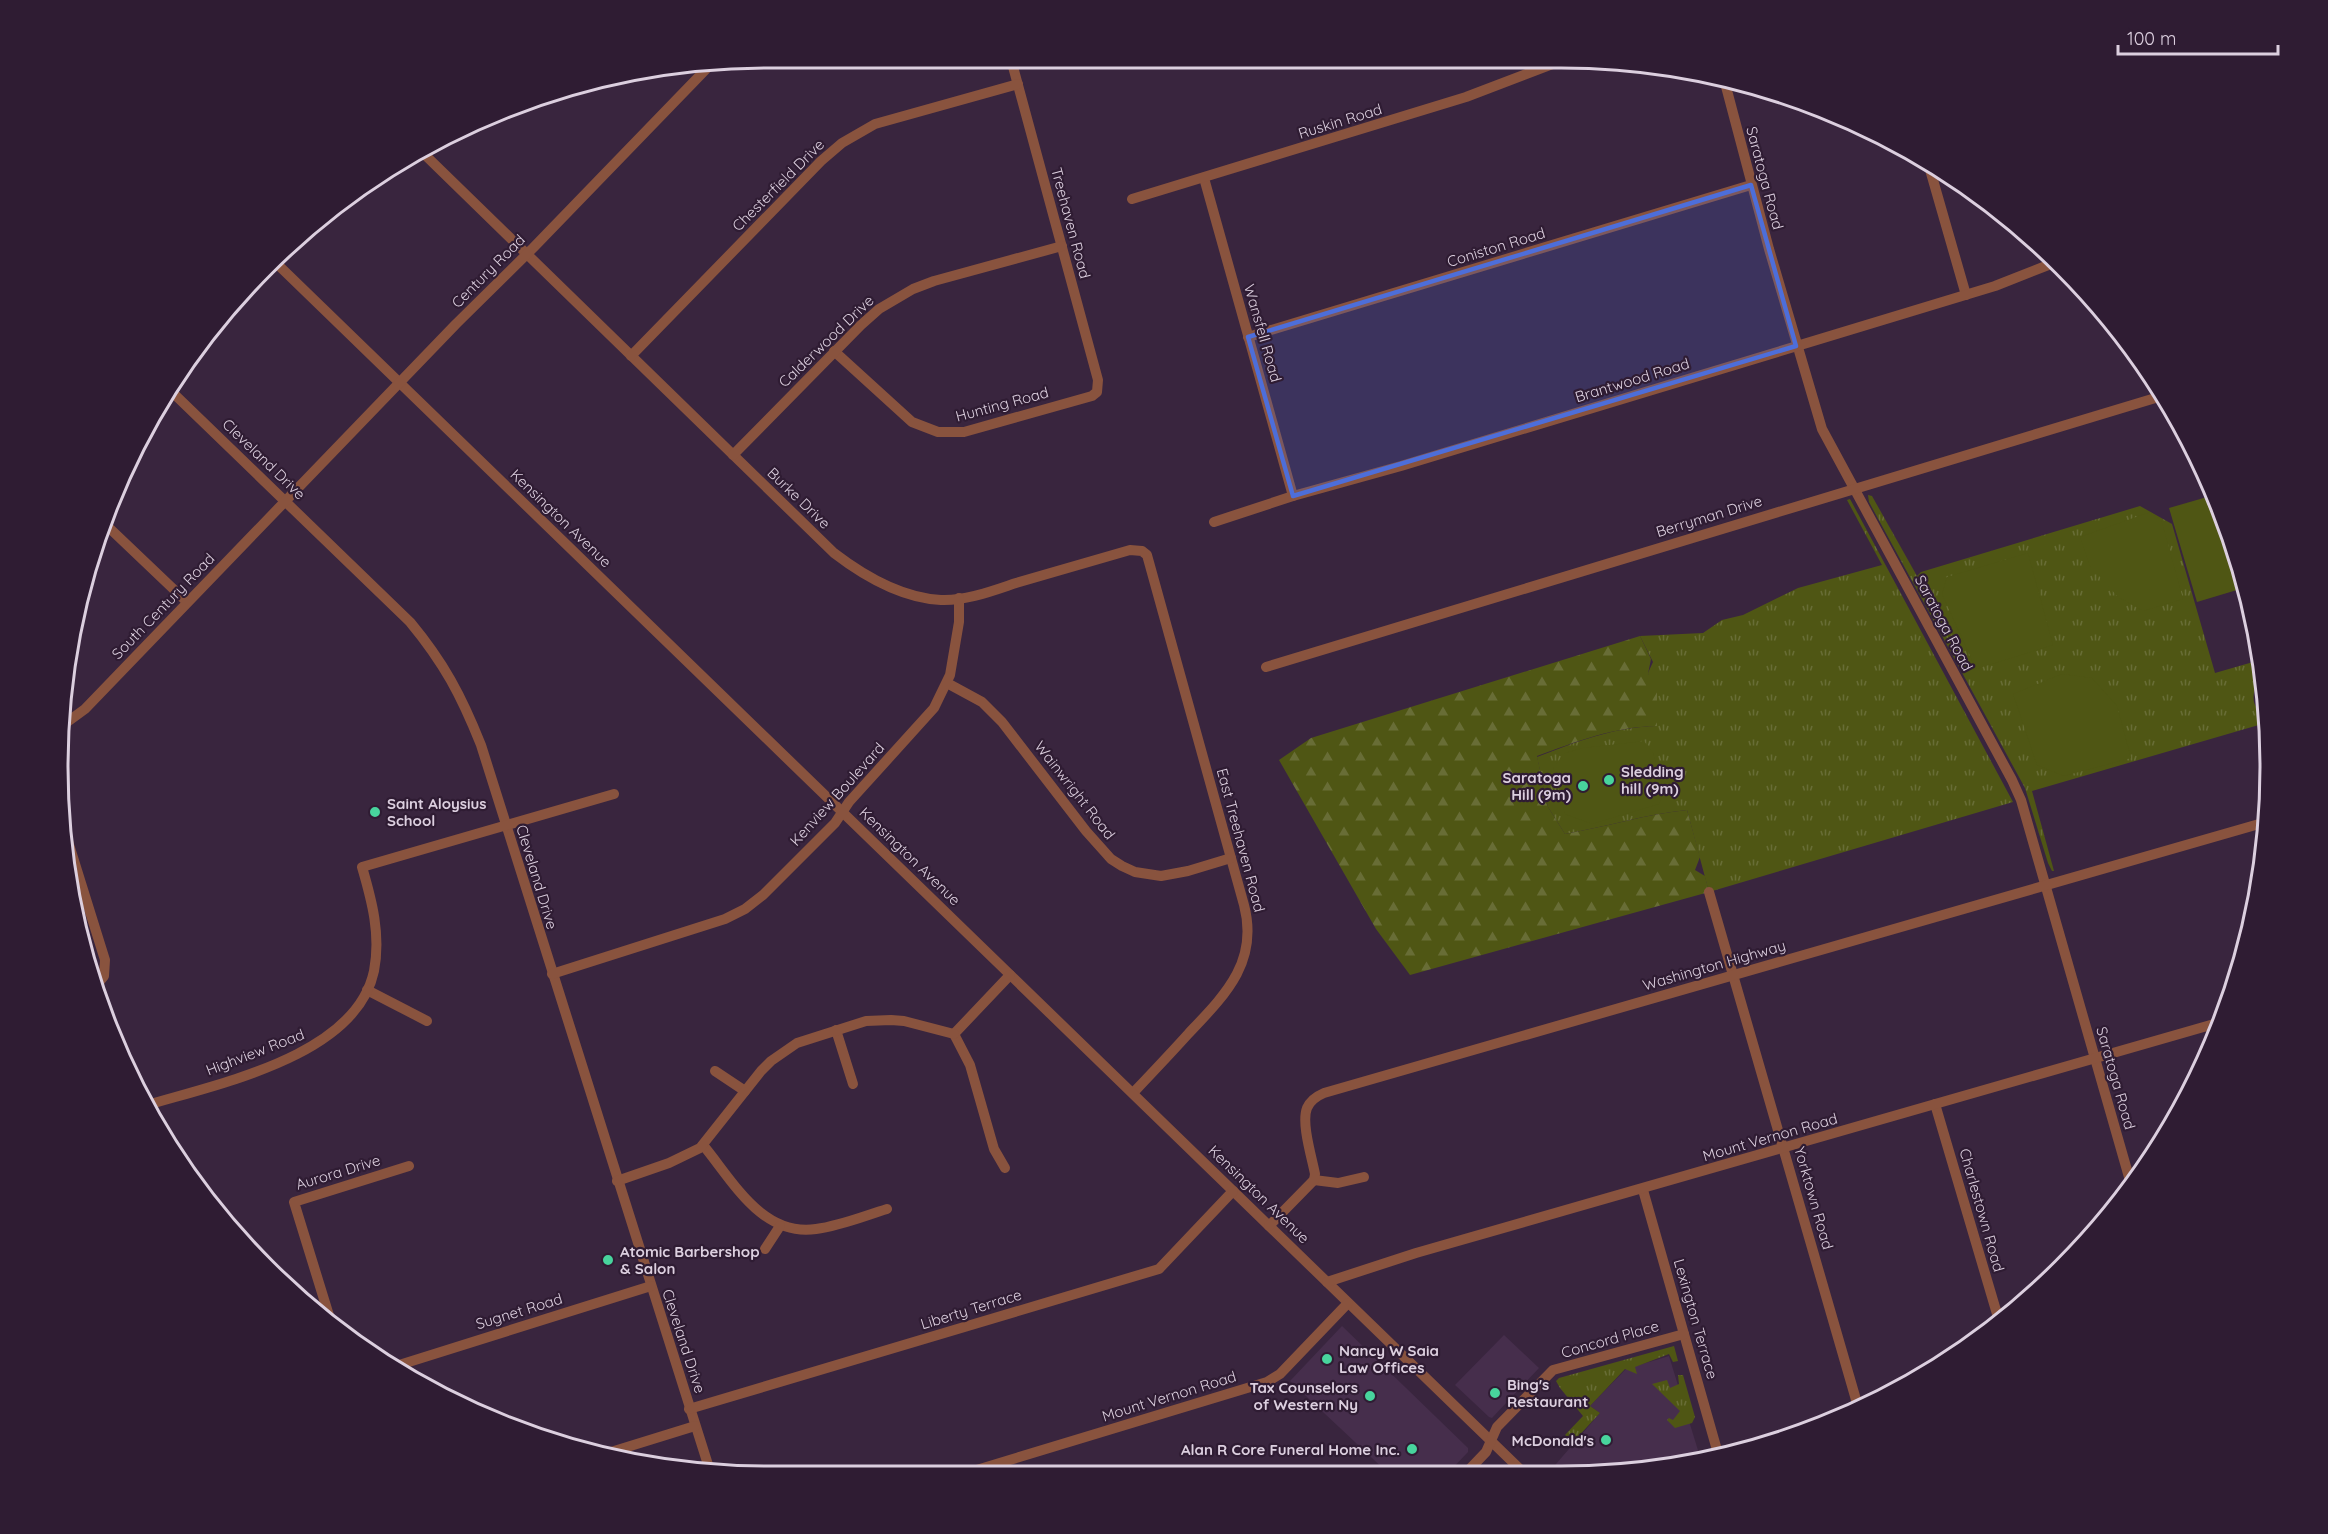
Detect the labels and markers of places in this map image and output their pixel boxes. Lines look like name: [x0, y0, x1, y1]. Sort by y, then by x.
place label: Sledding hill (9m): [1621, 762, 1684, 798]
place label: Saratoga Hill (9m): [1503, 768, 1571, 804]
marker: Sledding hill (9m): [1602, 773, 1616, 787]
marker: Saratoga Hill (9m): [1576, 779, 1590, 793]
place label: Saint Aloysius School: [387, 794, 487, 830]
marker: Saint Aloysius School: [368, 805, 382, 819]
place label: Atomic Barbershop & Salon: [620, 1242, 760, 1278]
marker: Atomic Barbershop & Salon: [601, 1253, 615, 1267]
place label: Nancy W Saia Law Offices: [1339, 1341, 1439, 1377]
marker: Nancy W Saia Law Offices: [1320, 1352, 1334, 1366]
place label: Bing's Restaurant: [1507, 1375, 1588, 1411]
place label: Tax Counselors of Western Ny: [1250, 1378, 1358, 1414]
marker: Bing's Restaurant: [1488, 1386, 1502, 1400]
marker: Tax Counselors of Western Ny: [1363, 1389, 1377, 1403]
place label: McDonald's: [1512, 1431, 1594, 1450]
marker: McDonald's: [1599, 1433, 1613, 1447]
place label: Alan R Core Funeral Home Inc.: [1181, 1440, 1400, 1459]
marker: Alan R Core Funeral Home Inc.: [1405, 1442, 1419, 1456]

